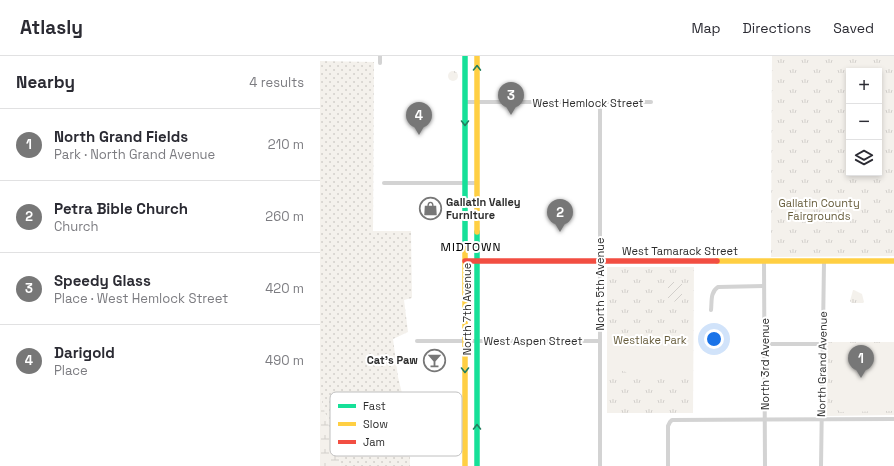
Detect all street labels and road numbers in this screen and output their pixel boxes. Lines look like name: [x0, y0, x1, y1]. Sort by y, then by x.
street label: West Hemlock Street: [532, 96, 644, 110]
street label: North 5th Avenue: [593, 238, 607, 330]
street label: West Tamarack Street: [622, 244, 738, 258]
street label: North 7th Avenue: [460, 263, 474, 355]
street label: North Grand Avenue: [814, 311, 830, 417]
street label: North 3rd Avenue: [758, 318, 772, 410]
street label: West Aspen Street: [484, 334, 582, 348]

